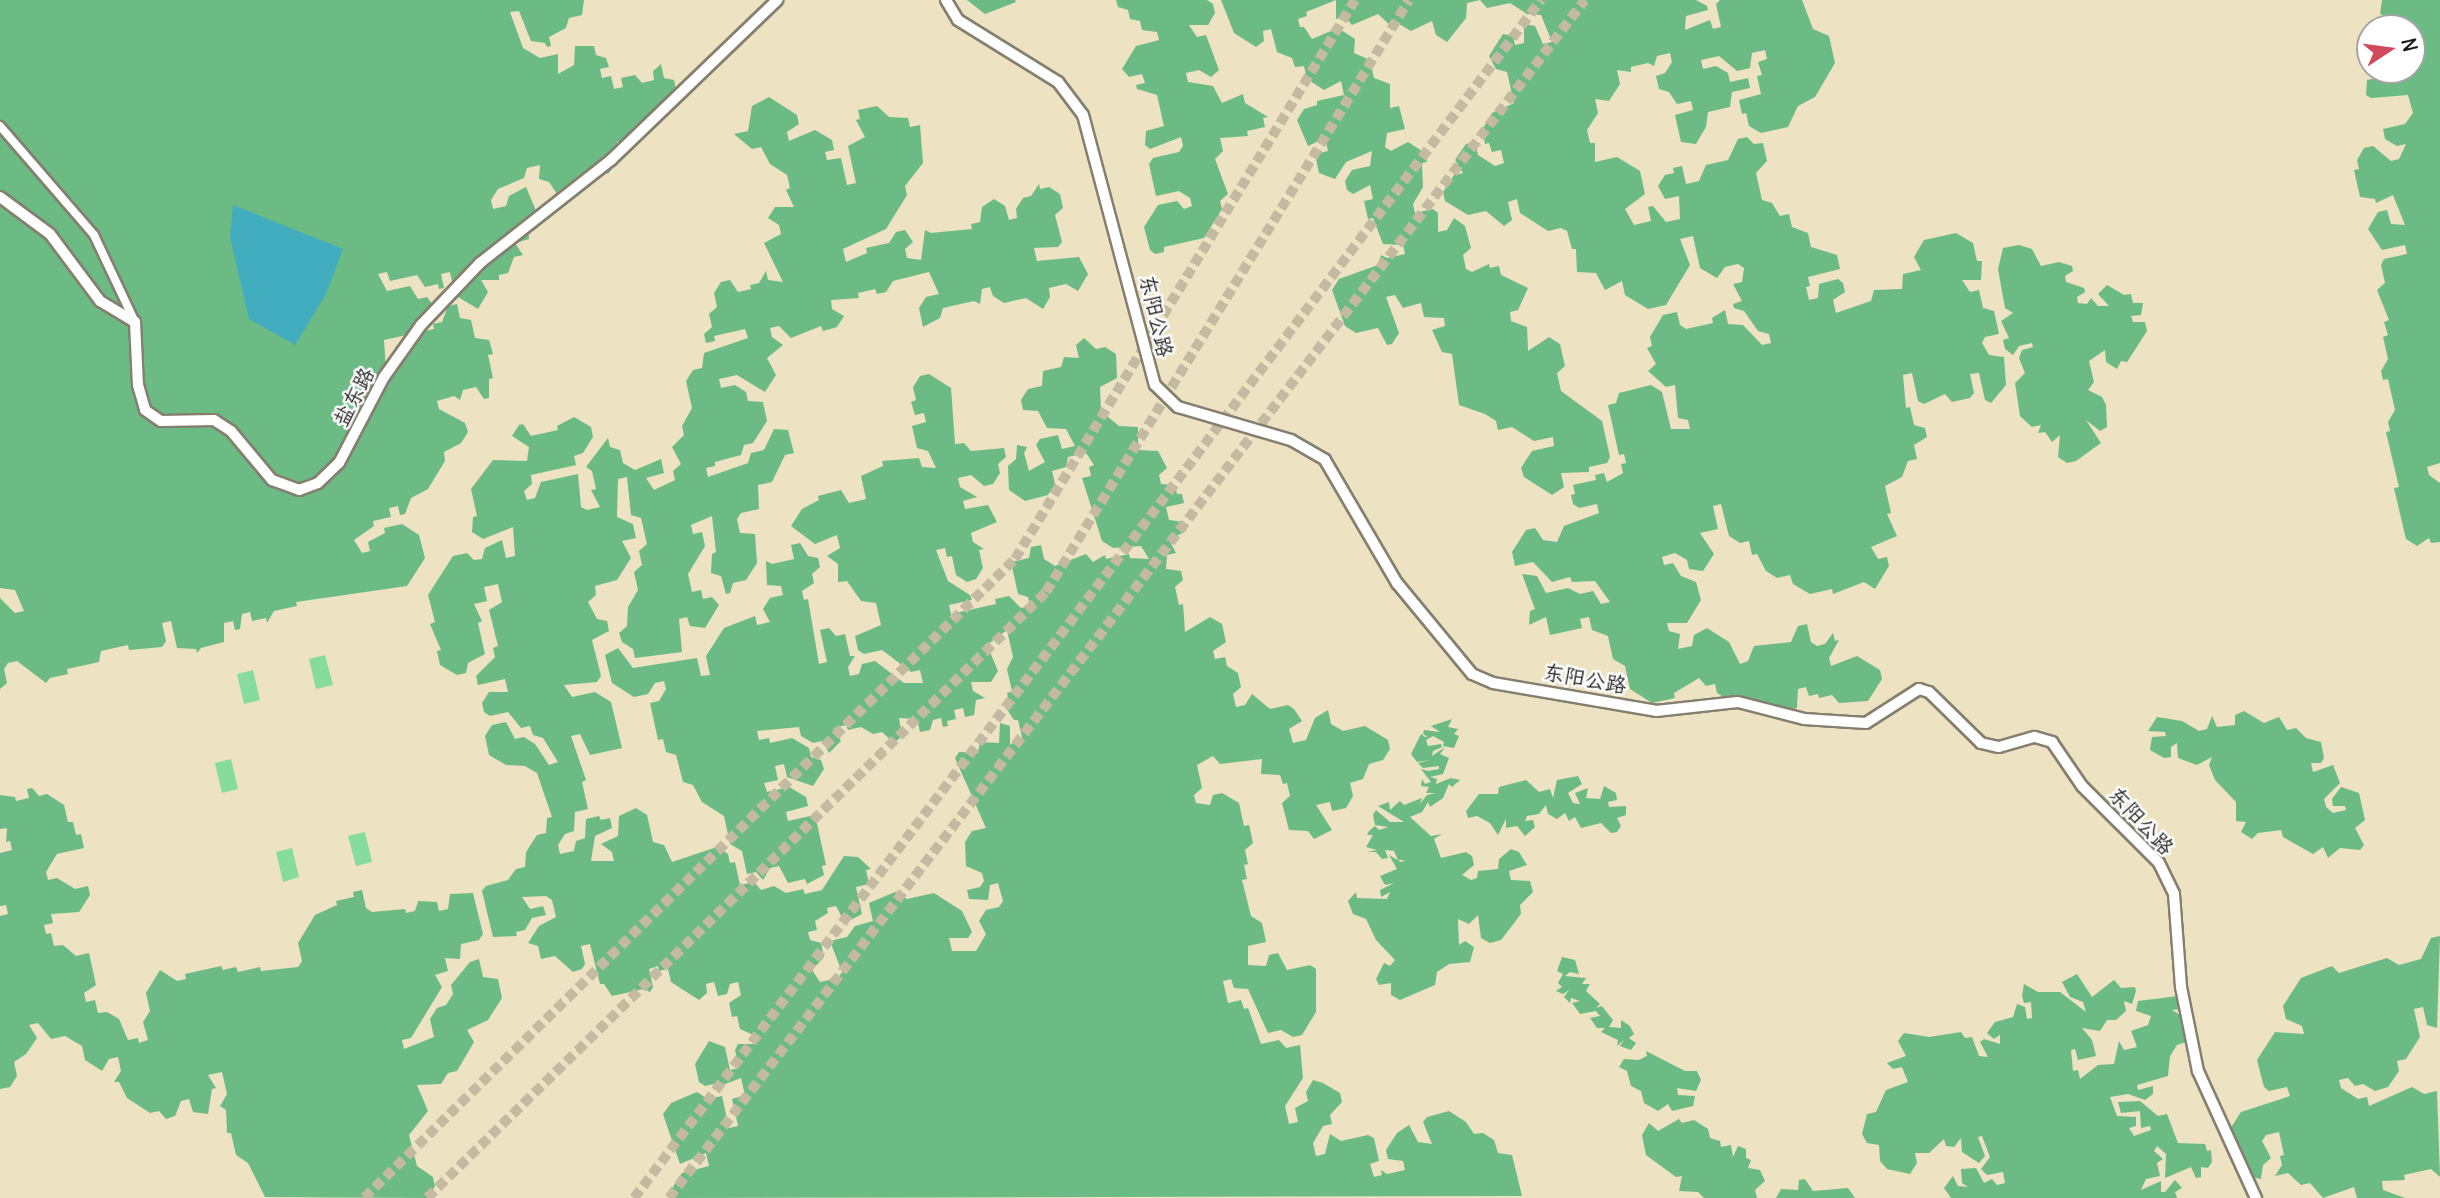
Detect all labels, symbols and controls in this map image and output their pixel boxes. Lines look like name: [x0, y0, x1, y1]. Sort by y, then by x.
north arrow: [2356, 14, 2426, 84]
text: N: [2396, 36, 2423, 54]
street label: 东阳公路: [1134, 272, 1178, 360]
street label: 盐东路: [328, 363, 380, 431]
street label: 东阳公路: [1541, 659, 1629, 699]
street label: 东阳公路: [2103, 782, 2179, 860]

